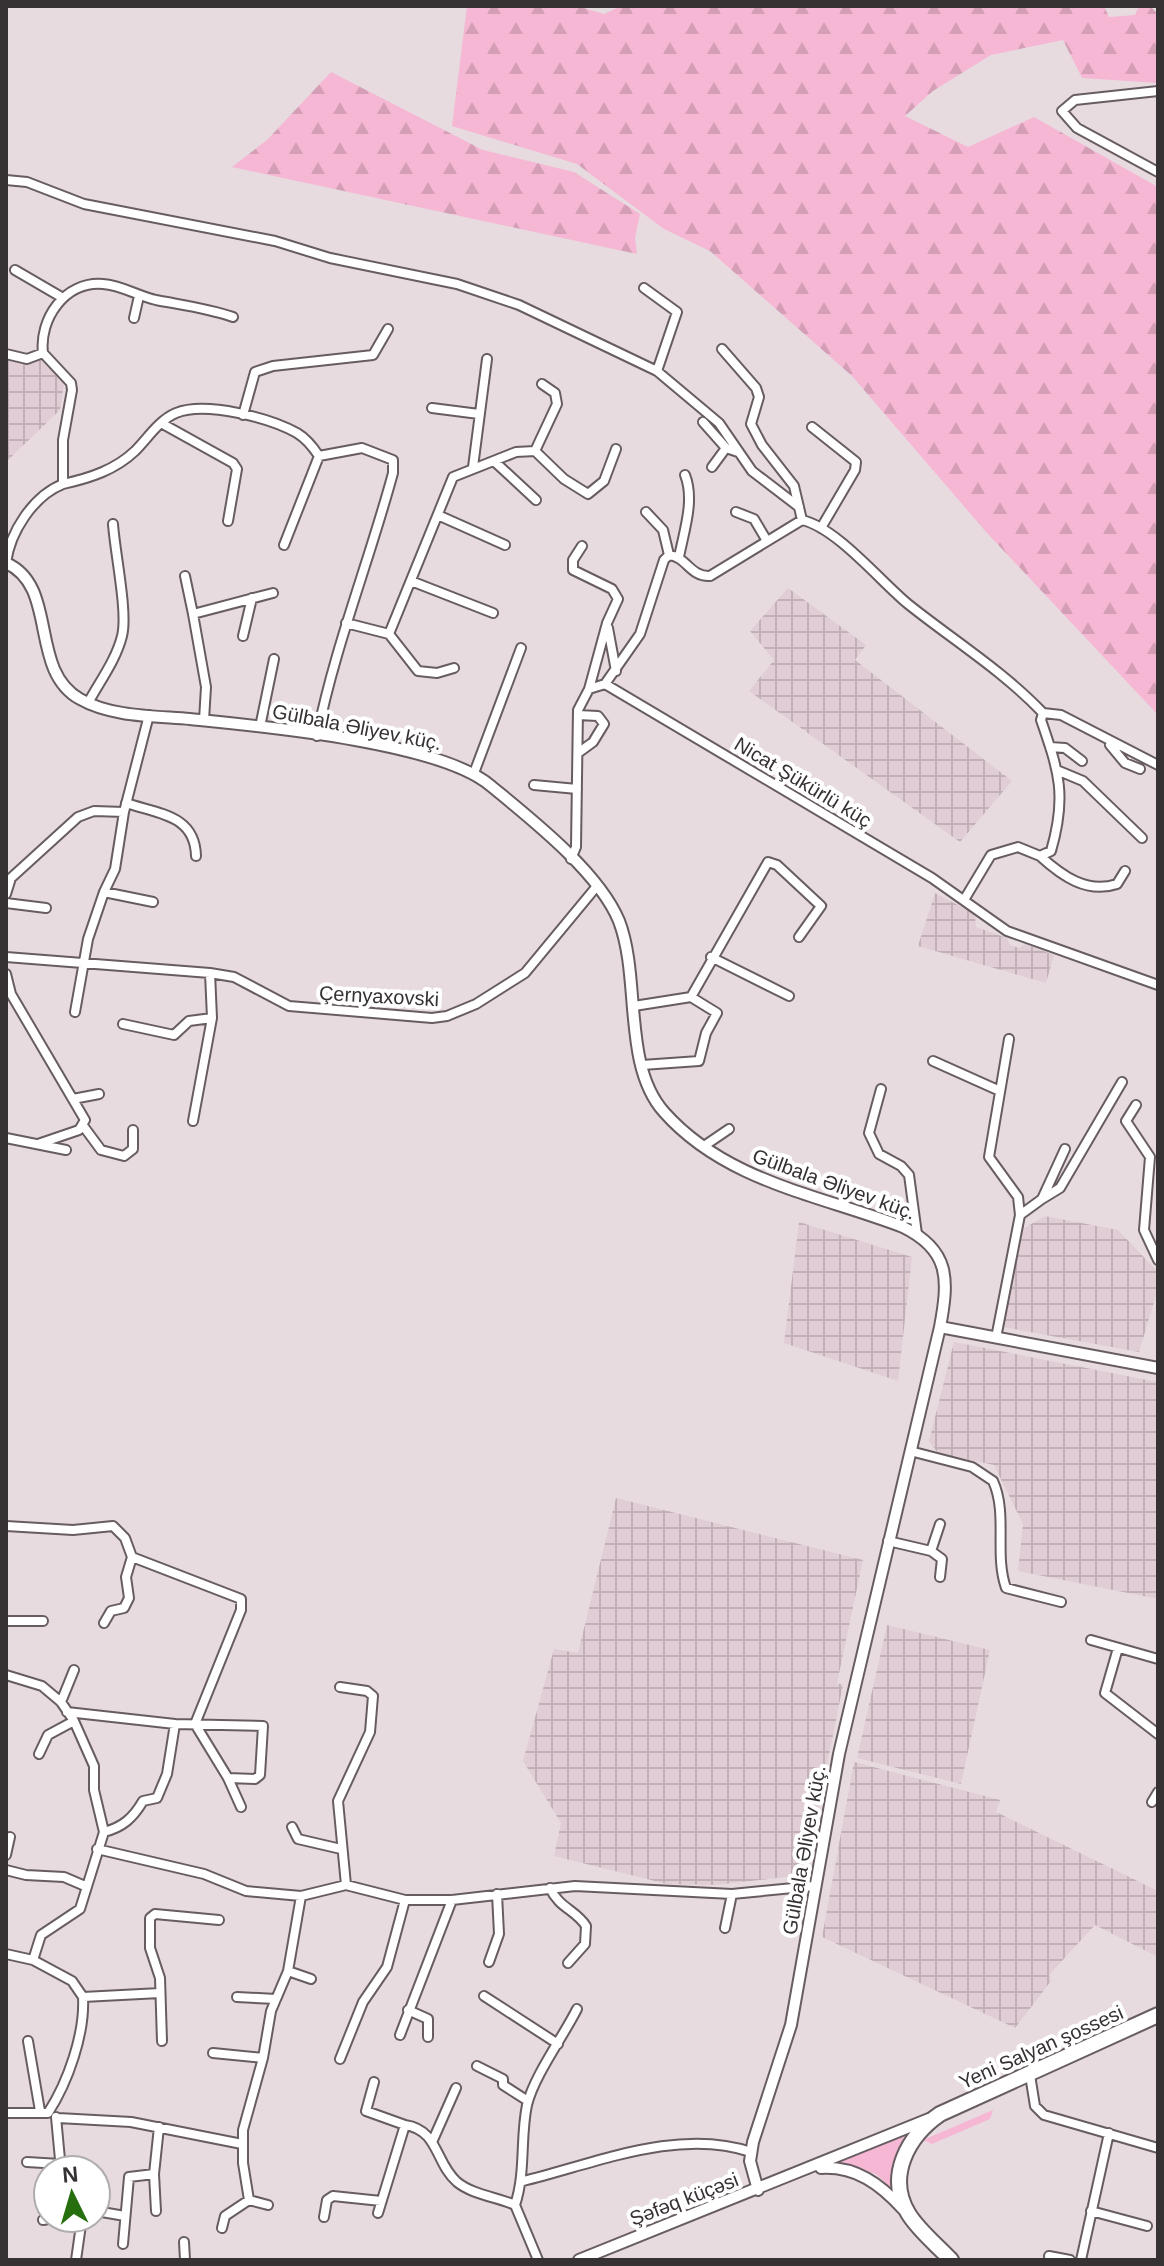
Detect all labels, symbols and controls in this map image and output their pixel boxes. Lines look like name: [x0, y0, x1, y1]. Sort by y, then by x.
street label: Gülbala Əliyev küç.: [271, 700, 443, 754]
street label: Nicat Şükürlü küç: [731, 732, 875, 832]
street label: Çernyaxovski: [318, 982, 440, 1010]
street label: Gülbala Əliyev küç.: [750, 1144, 918, 1224]
street label: Gülbala Əliyev küç.: [778, 1763, 830, 1937]
street label: Yeni Salyan şossesi: [956, 2001, 1126, 2093]
north arrow: [32, 2154, 112, 2234]
text: N: [61, 2161, 79, 2188]
street label: Şəfəq küçəsi: [627, 2168, 741, 2230]

